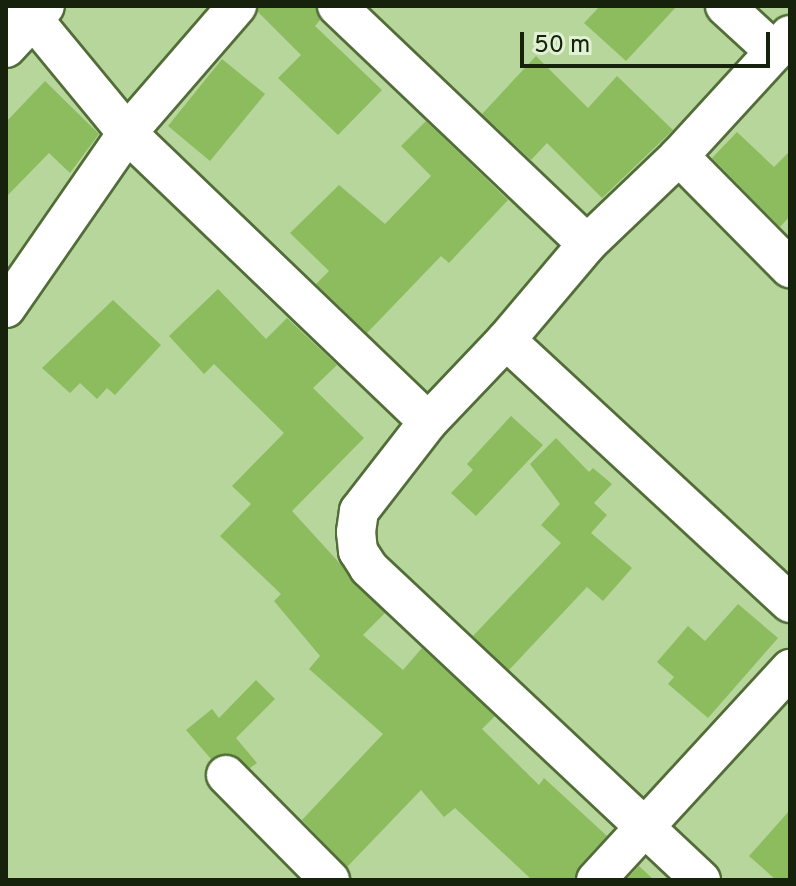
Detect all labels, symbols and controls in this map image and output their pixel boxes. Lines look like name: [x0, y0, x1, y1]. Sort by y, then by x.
scale bar: [524, 16, 774, 66]
text: 50 m: [534, 31, 590, 61]

